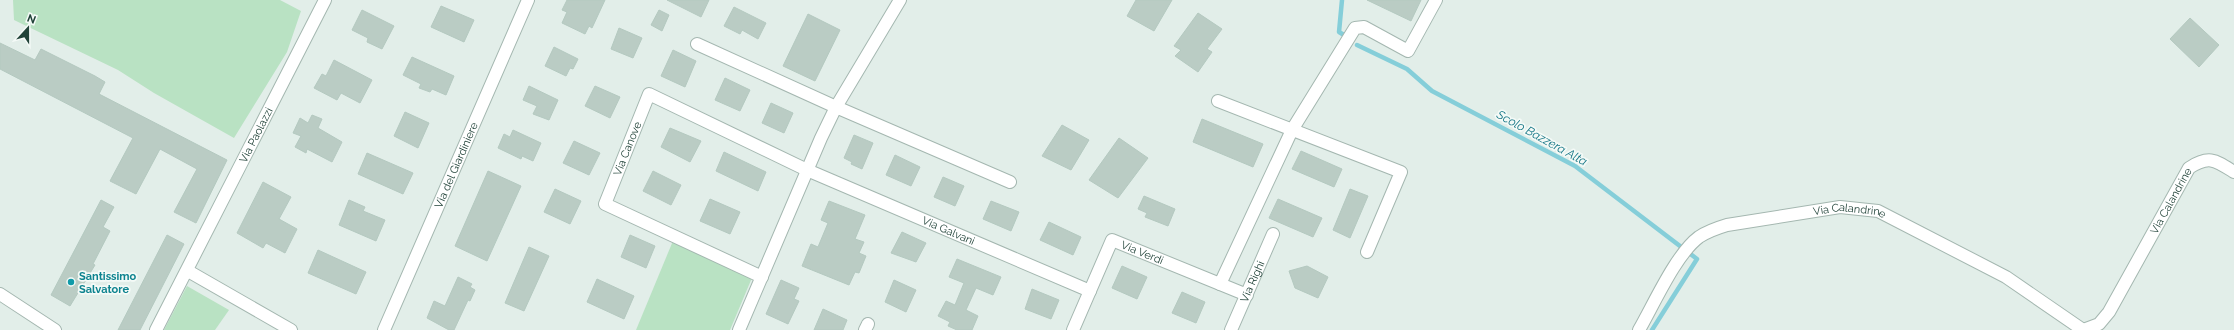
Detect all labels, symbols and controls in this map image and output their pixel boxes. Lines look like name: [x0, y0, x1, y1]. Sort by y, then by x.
north arrow: [8, 8, 48, 48]
text: N: [25, 12, 38, 27]
street label: Via Paolazzi: [236, 105, 275, 165]
water label: Scolo Bazzera Alta: [1493, 107, 1590, 169]
street label: Via Canove: [611, 119, 644, 177]
street label: Via del Giardiniere: [432, 120, 481, 210]
street label: Via Calandrine: [2147, 165, 2195, 236]
street label: Via Calandrine: [1812, 200, 1889, 221]
street label: Via Galvani: [920, 214, 977, 248]
street label: Via Verdi: [1119, 238, 1166, 267]
street label: Via Righi: [1237, 259, 1267, 304]
place label: Santissimo Salvatore: [79, 270, 137, 296]
marker: Santissimo Salvatore: [66, 277, 76, 287]

